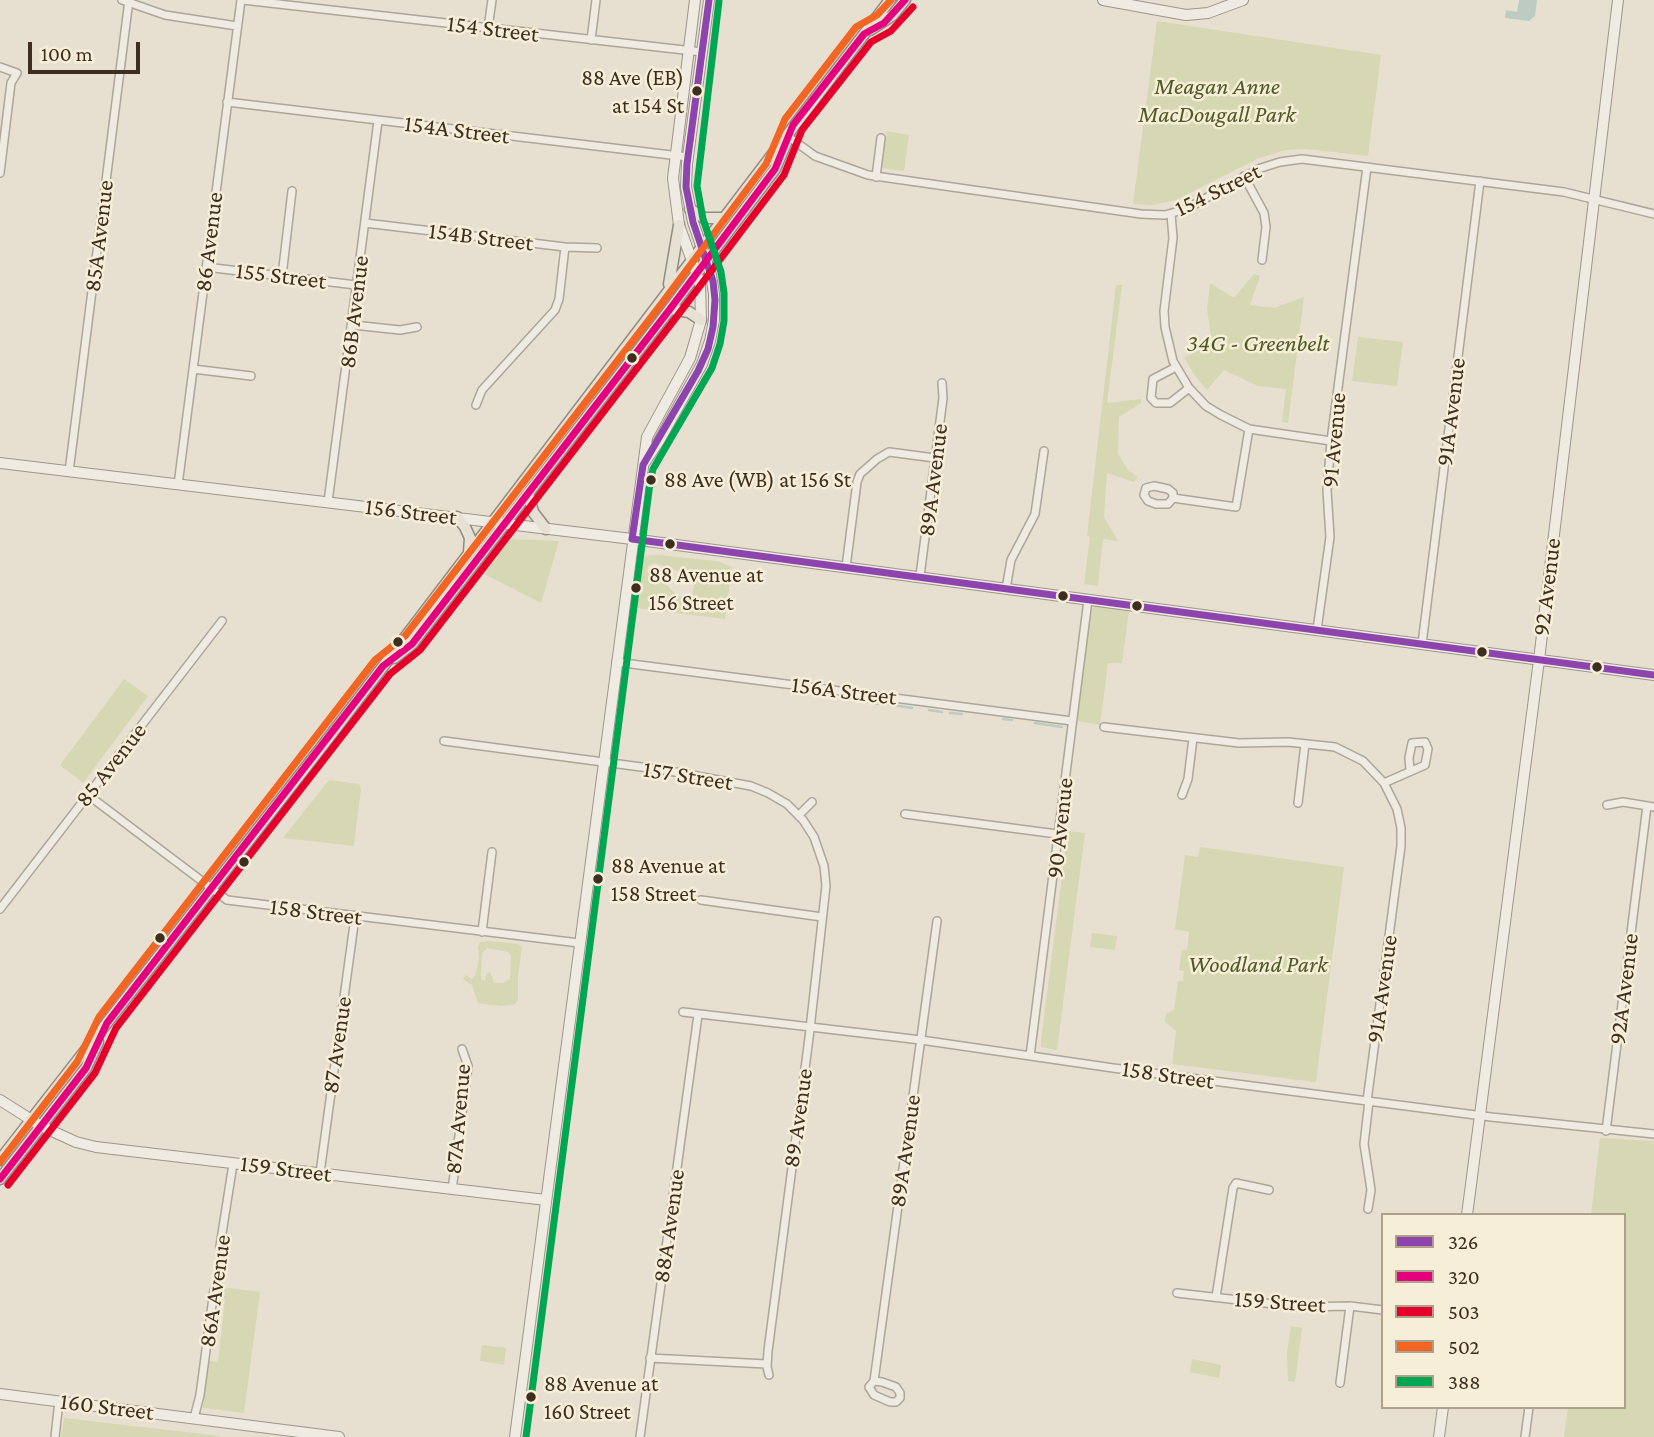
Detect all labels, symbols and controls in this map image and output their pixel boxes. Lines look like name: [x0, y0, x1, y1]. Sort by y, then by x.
street label: 154 Street: [445, 9, 541, 49]
scale bar: [32, 28, 144, 72]
text: 100 m: [41, 42, 93, 66]
place label: 88 Ave (EB) at 154 St: [581, 65, 684, 116]
park label: Meagan Anne MacDougall Park: [1138, 73, 1296, 129]
marker: 88 Ave (EB) at 154 St: [690, 84, 704, 98]
street label: 154A Street: [403, 109, 511, 151]
street label: 154 Street: [1170, 157, 1266, 223]
street label: 85A Avenue: [78, 178, 120, 294]
street label: 86 Avenue: [189, 190, 229, 294]
street label: 154B Street: [427, 216, 535, 258]
street label: 86B Avenue: [333, 254, 375, 370]
street label: 155 Street: [234, 256, 328, 296]
park label: 34G - Greenbelt: [1187, 330, 1329, 358]
unlabelled marker: [625, 351, 639, 365]
street label: 91A Avenue: [1430, 356, 1472, 468]
street label: 91 Avenue: [1315, 391, 1353, 489]
street label: 89A Avenue: [912, 422, 954, 538]
place label: 88 Ave (WB) at 156 St: [664, 467, 851, 493]
marker: 88 Ave (WB) at 156 St: [644, 473, 658, 487]
street label: 156 Street: [363, 492, 459, 532]
street label: 92 Avenue: [1527, 536, 1567, 638]
unlabelled marker: [663, 537, 677, 551]
place label: 88 Avenue at 156 Street: [649, 562, 763, 614]
marker: 88 Avenue at 156 Street: [629, 581, 643, 595]
unlabelled marker: [1056, 589, 1070, 603]
unlabelled marker: [1130, 599, 1144, 613]
unlabelled marker: [391, 635, 405, 649]
unlabelled marker: [1475, 645, 1489, 659]
unlabelled marker: [1590, 660, 1604, 674]
street label: 156A Street: [790, 670, 898, 712]
street label: 85 Avenue: [69, 717, 153, 813]
street label: 157 Street: [641, 755, 735, 797]
street label: 90 Avenue: [1040, 776, 1080, 880]
place label: 88 Avenue at 158 Street: [611, 853, 725, 904]
unlabelled marker: [237, 855, 251, 869]
marker: 88 Avenue at 158 Street: [591, 872, 605, 886]
street label: 158 Street: [268, 892, 364, 932]
unlabelled marker: [153, 931, 167, 945]
street label: 92A Avenue: [1603, 932, 1645, 1046]
street label: 91A Avenue: [1360, 933, 1404, 1045]
park label: Woodland Park: [1188, 951, 1328, 979]
street label: 87 Avenue: [316, 994, 358, 1096]
street label: 158 Street: [1120, 1054, 1216, 1096]
street label: 87A Avenue: [439, 1062, 477, 1176]
street label: 89 Avenue: [777, 1066, 819, 1170]
street label: 89A Avenue: [883, 1093, 927, 1209]
street label: 159 Street: [239, 1149, 333, 1189]
street label: 88A Avenue: [647, 1167, 691, 1285]
legend: [1381, 1213, 1626, 1409]
text: 326: [1448, 1230, 1479, 1254]
street label: 86A Avenue: [193, 1233, 237, 1349]
text: 320: [1448, 1265, 1480, 1289]
street label: 159 Street: [1233, 1284, 1327, 1320]
text: 503: [1448, 1300, 1480, 1324]
text: 502: [1448, 1335, 1480, 1359]
text: 388: [1448, 1370, 1481, 1394]
place label: 88 Avenue at 160 Street: [544, 1371, 658, 1422]
street label: 160 Street: [58, 1387, 156, 1427]
marker: 88 Avenue at 160 Street: [524, 1390, 538, 1404]

